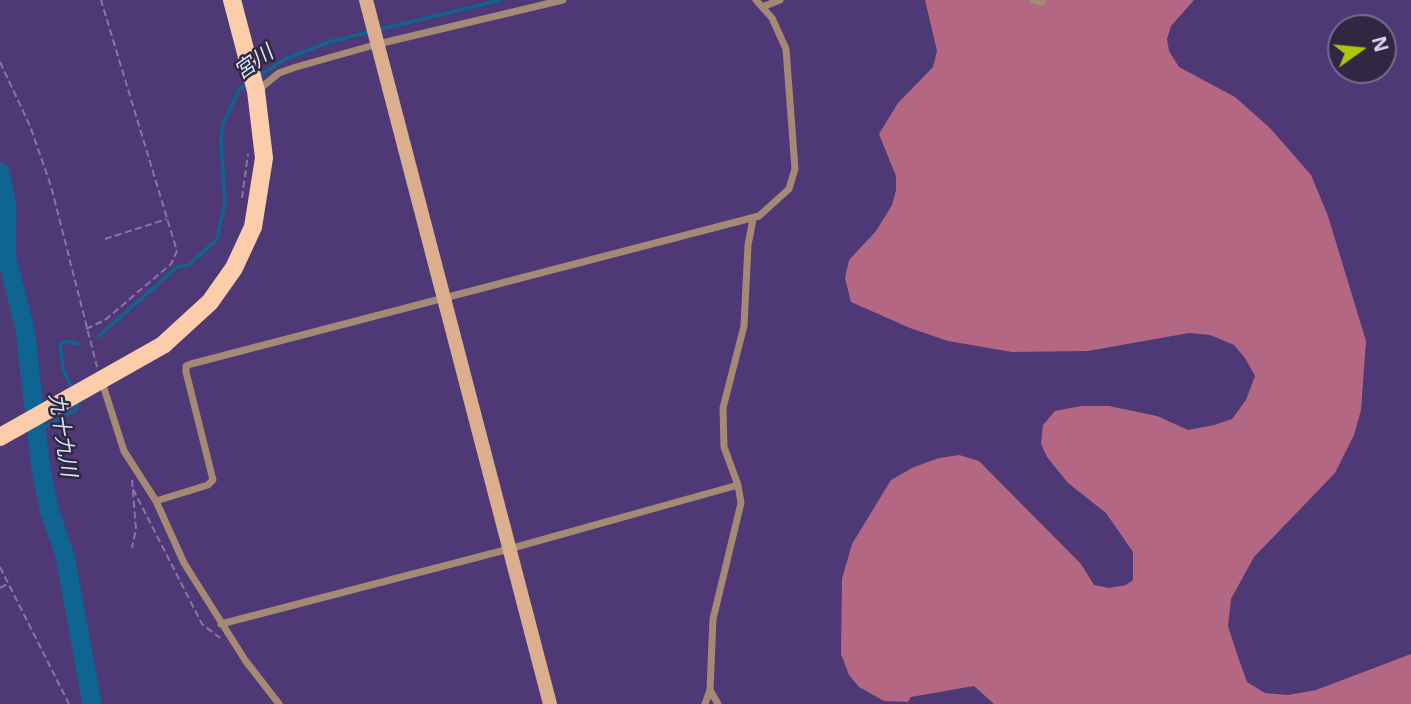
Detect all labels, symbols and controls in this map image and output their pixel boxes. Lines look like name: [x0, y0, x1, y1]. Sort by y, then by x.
north arrow: [1327, 14, 1397, 84]
text: N: [1366, 33, 1395, 55]
water label: 宮川: [230, 41, 278, 85]
water label: 九十九川: [43, 392, 81, 478]

